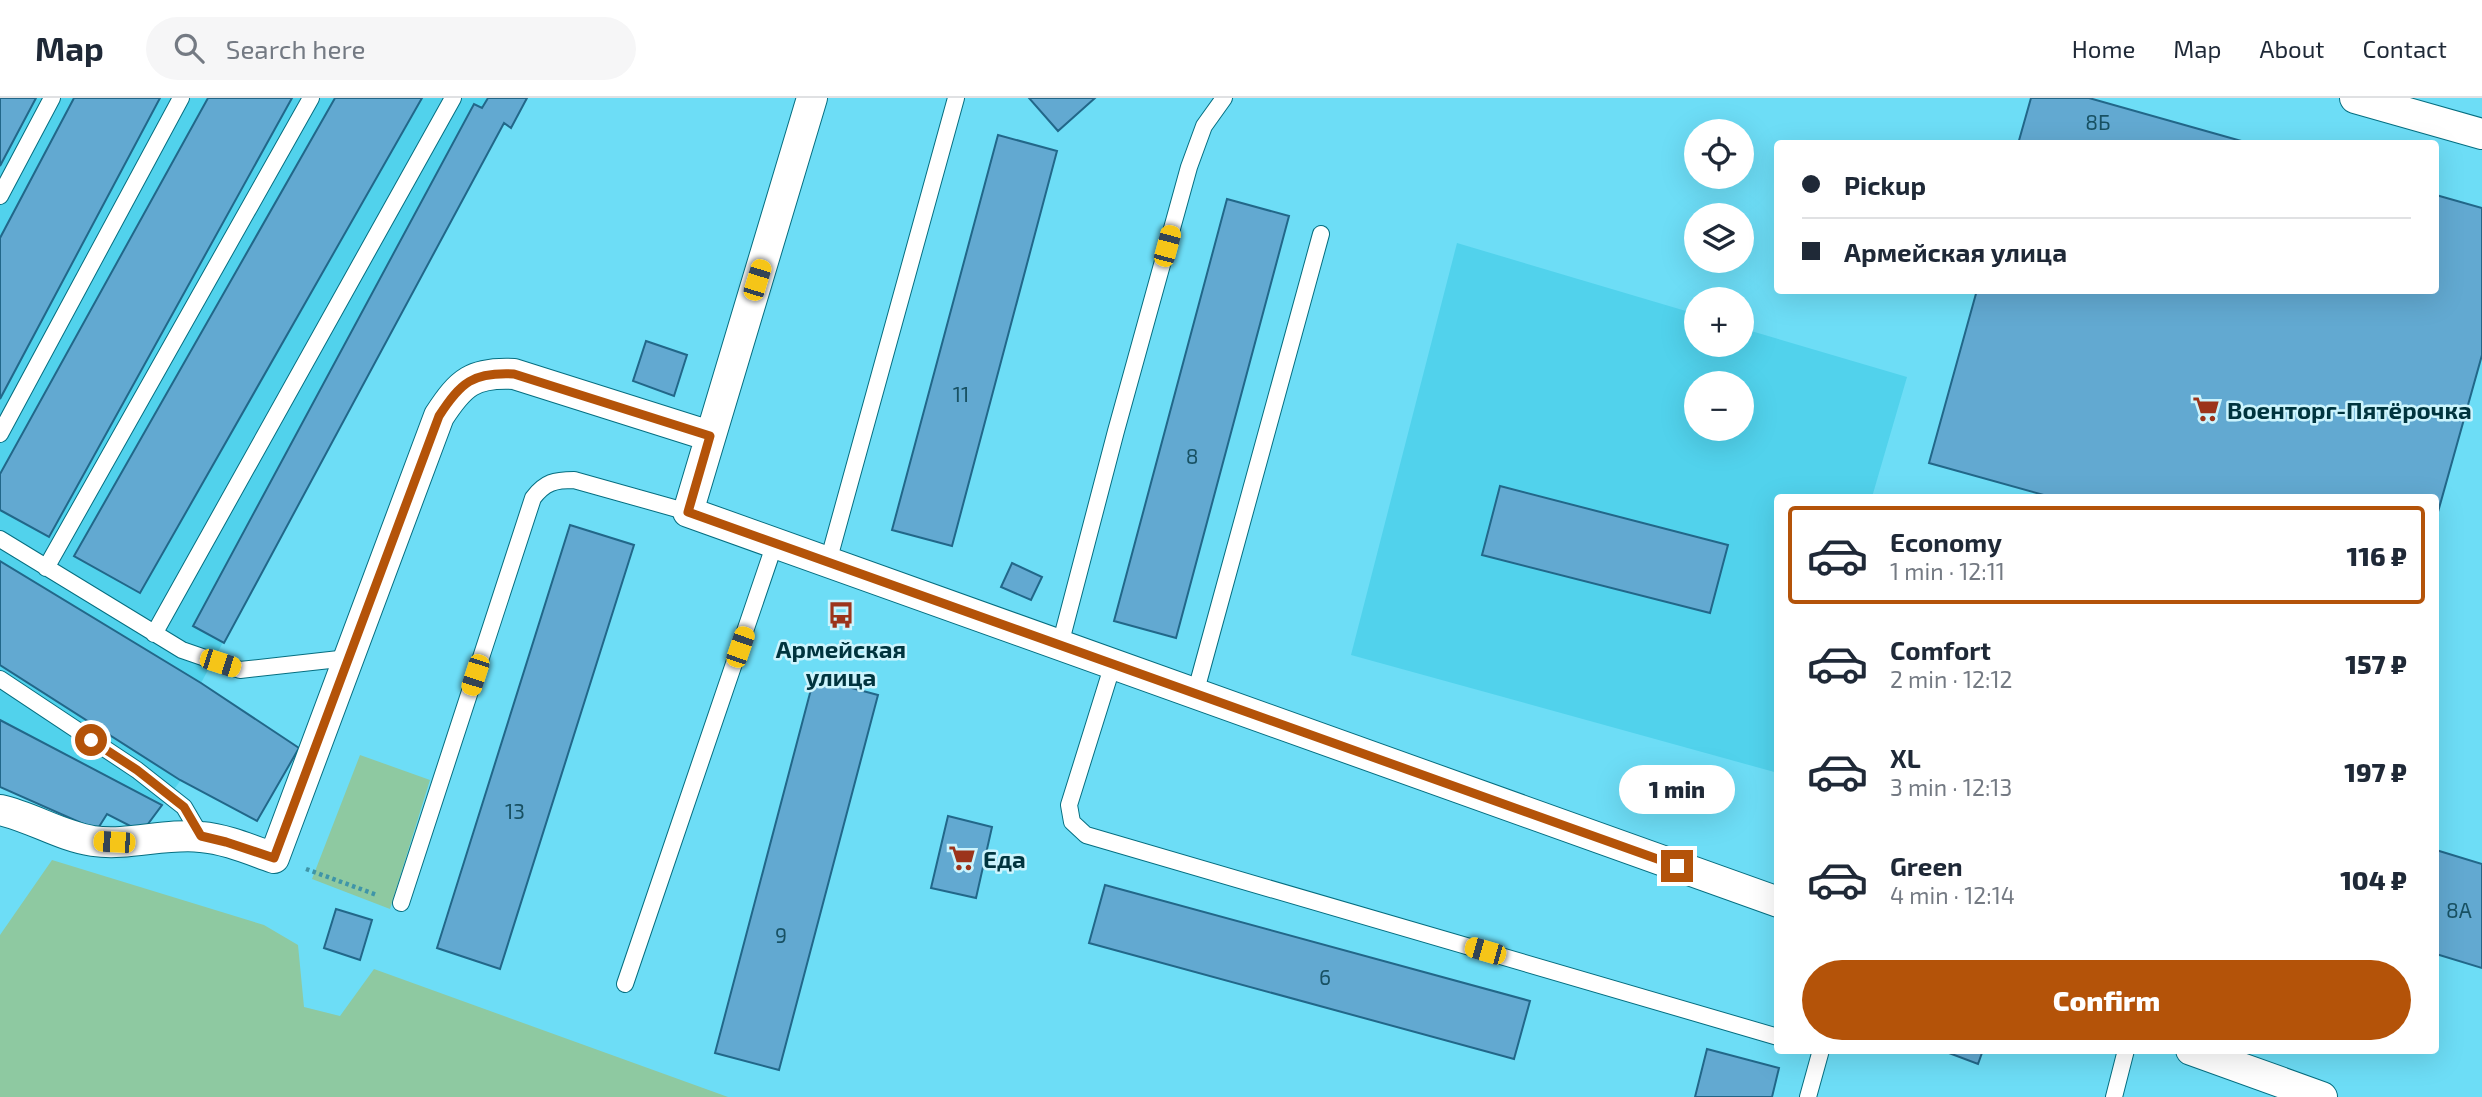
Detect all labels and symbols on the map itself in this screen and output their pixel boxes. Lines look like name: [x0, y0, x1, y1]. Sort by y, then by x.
house number: 8Б: [2085, 109, 2111, 134]
car: [1152, 223, 1183, 269]
car: [741, 257, 774, 303]
house number: 11: [953, 381, 969, 406]
supermarket icon: Военторг-Пятёрочка: [2191, 394, 2221, 424]
place label: Военторг-Пятёрочка: [2227, 395, 2472, 424]
house number: 8: [1186, 443, 1198, 468]
bus stop icon: Армейская улица: [826, 600, 856, 630]
car: [724, 624, 757, 670]
place label: Армейская улица: [776, 634, 906, 691]
car: [197, 647, 244, 679]
car: [459, 652, 492, 698]
route start: [75, 724, 107, 756]
callout: 1 min: [1619, 764, 1735, 814]
house number: 13: [505, 798, 525, 823]
car: [93, 830, 136, 854]
supermarket icon: Еда: [947, 843, 977, 873]
place label: Еда: [983, 844, 1026, 873]
route end: [1661, 850, 1693, 882]
house number: 8А: [2446, 897, 2472, 922]
house number: 9: [775, 922, 787, 947]
car: [1462, 935, 1509, 967]
house number: 6: [1319, 964, 1331, 989]

